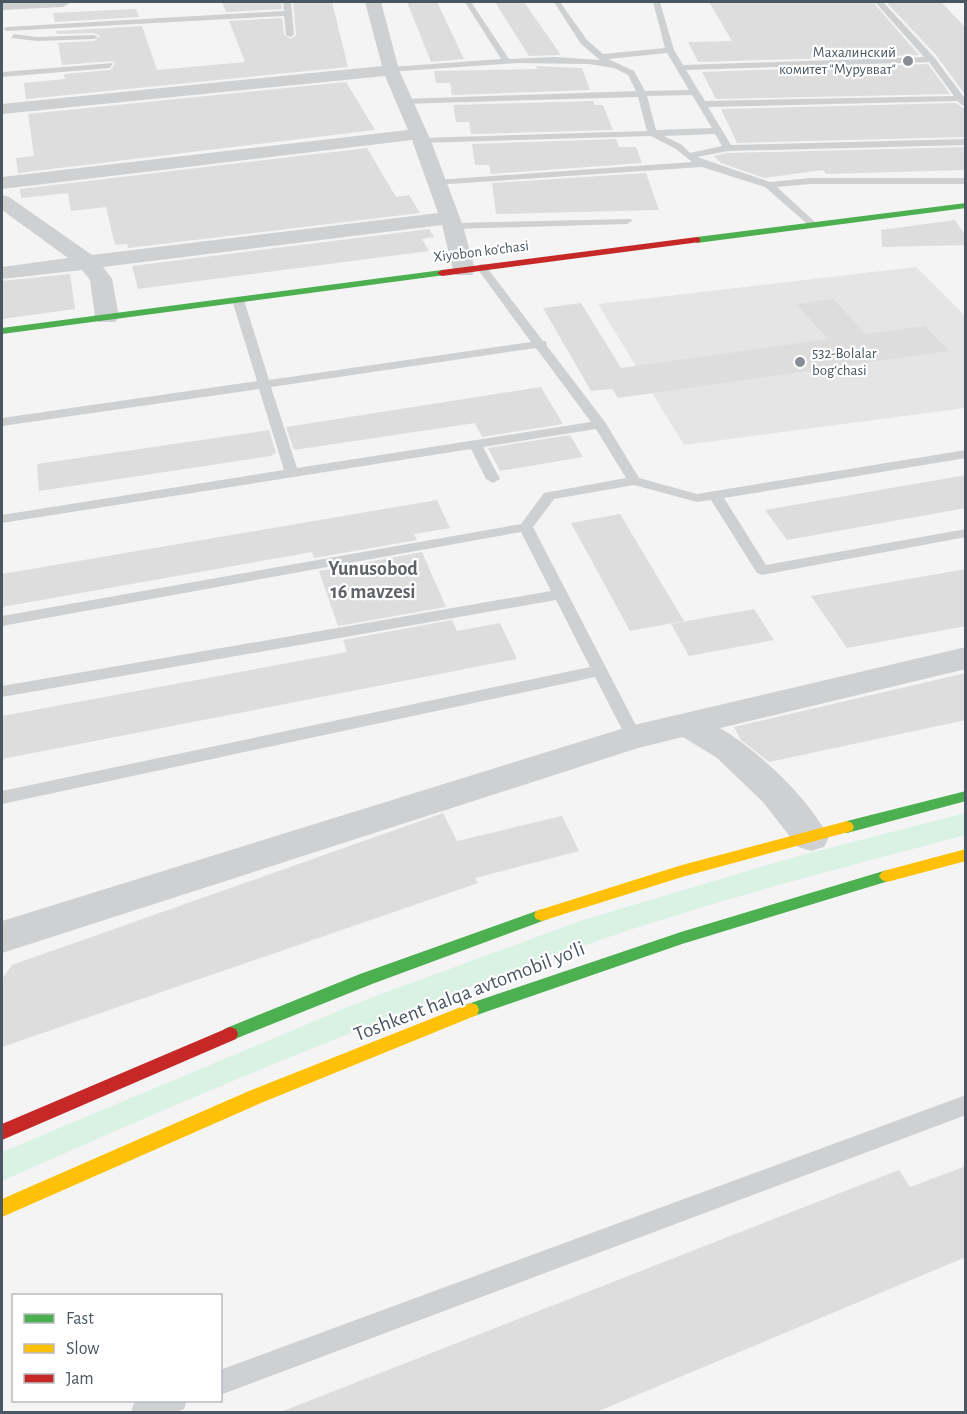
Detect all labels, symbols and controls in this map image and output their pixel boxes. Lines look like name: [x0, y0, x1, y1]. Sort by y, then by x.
place label: Махалинский комитет "Мурувват": [779, 45, 896, 77]
marker: Махалинский комитет "Мурувват": [901, 54, 915, 68]
street label: Xiyobon ko'chasi: [432, 238, 530, 265]
place label: 532-Bolalar bogʻchasi: [812, 346, 877, 378]
marker: 532-Bolalar bogʻchasi: [793, 355, 807, 369]
district label: Yunusobod 16 mavzesi: [328, 559, 418, 602]
street label: Toshkent halqa avtomobil yo'li: [351, 938, 588, 1045]
legend: [12, 1294, 222, 1402]
text: Fast: [66, 1310, 94, 1328]
text: Slow: [66, 1340, 99, 1358]
text: Jam: [66, 1370, 94, 1388]

